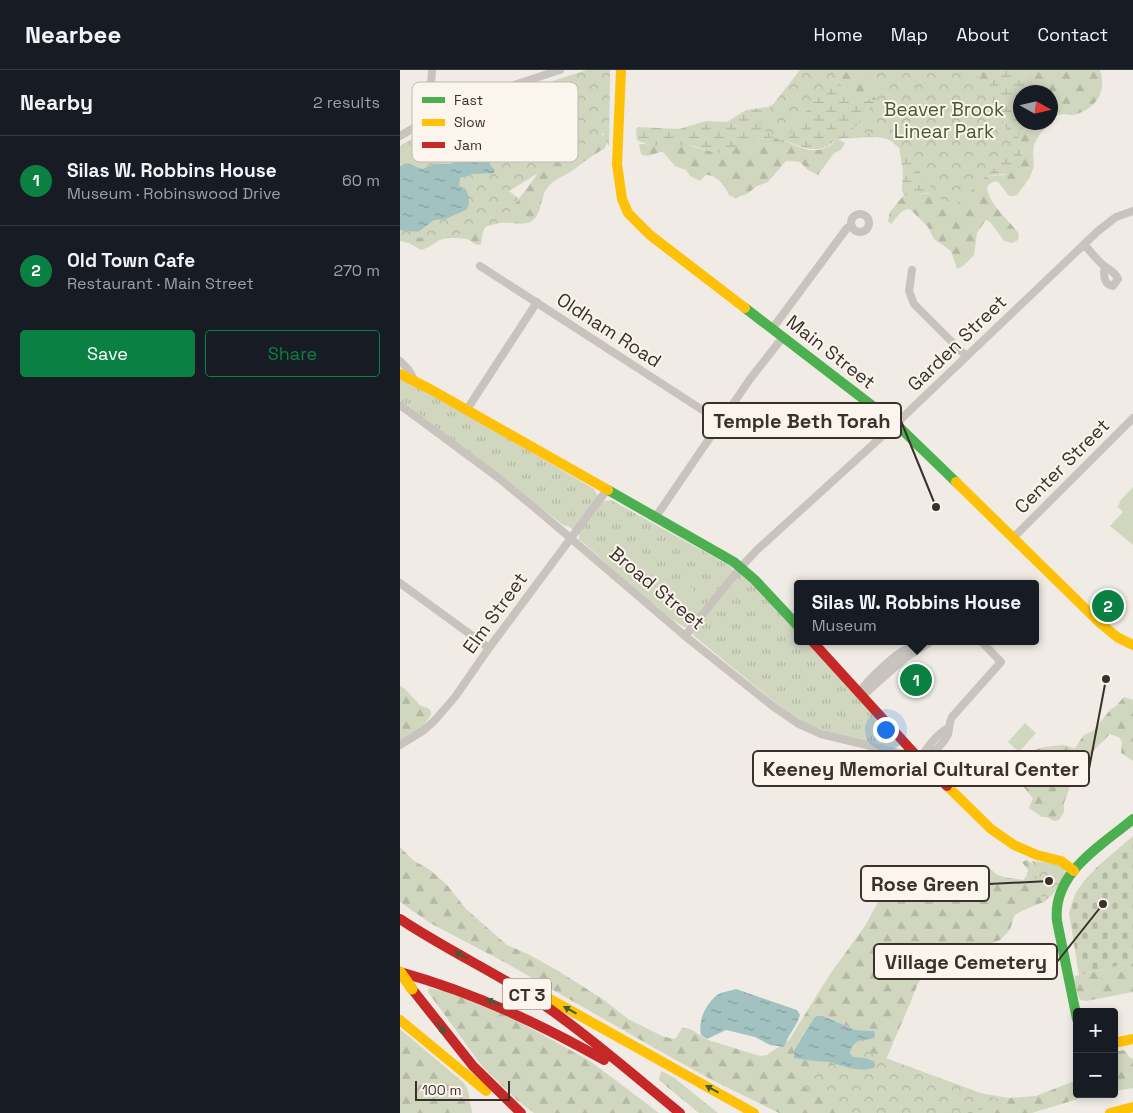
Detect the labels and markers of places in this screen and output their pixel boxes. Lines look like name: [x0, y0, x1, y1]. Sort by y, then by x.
callout: Temple Beth Torah: [703, 403, 901, 438]
pin: 2: [1092, 587, 1124, 625]
pin: 1: [900, 661, 932, 699]
callout: Keeney Memorial Cultural Center: [753, 751, 1089, 786]
callout: Rose Green: [861, 866, 989, 901]
callout: Village Cemetery: [874, 944, 1057, 979]

